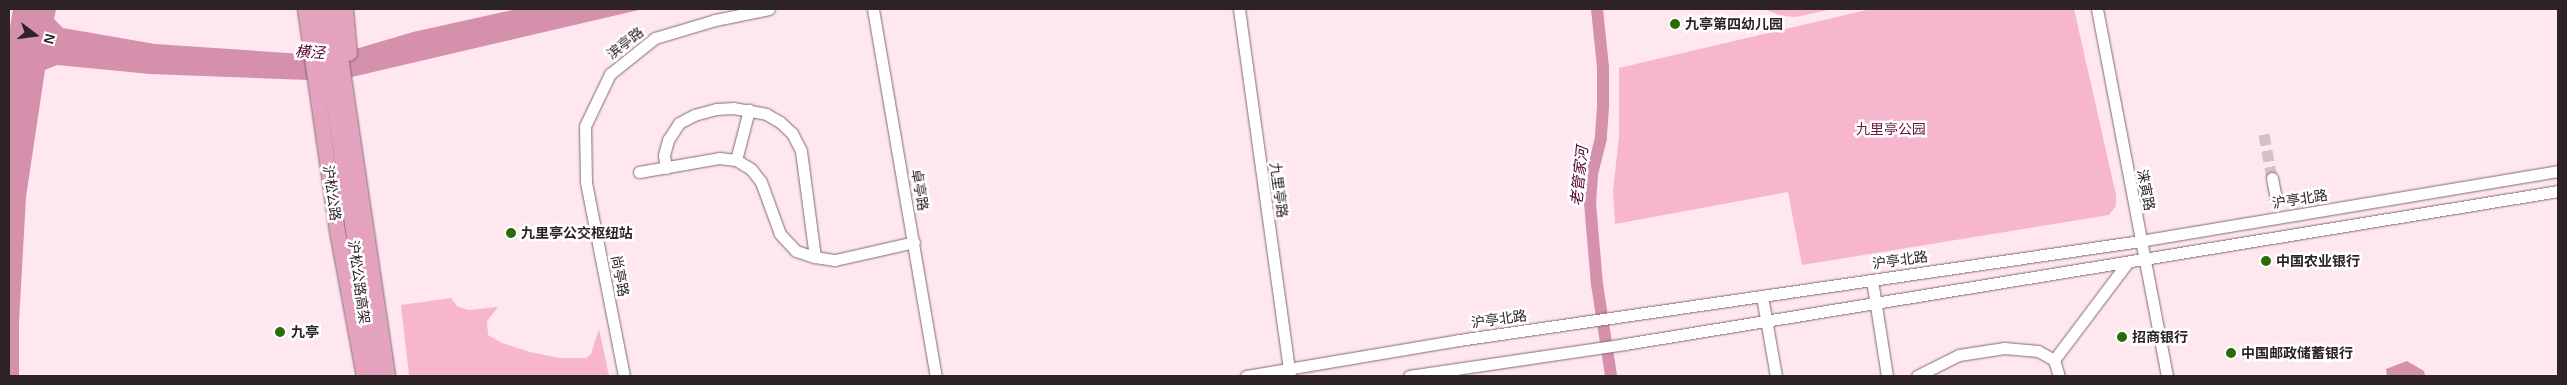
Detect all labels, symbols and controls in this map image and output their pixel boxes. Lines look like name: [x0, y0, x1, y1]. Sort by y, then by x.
north arrow: [10, 10, 60, 60]
place label: 九亭第四幼儿园: [1685, 16, 1783, 32]
marker: 九亭第四幼儿园: [1669, 18, 1681, 30]
street label: 滨亭路: [603, 23, 647, 63]
text: N: [40, 32, 59, 46]
water label: 横泾: [294, 42, 326, 62]
park label: 九里亭公园: [1856, 121, 1926, 137]
water label: 老管家河: [1567, 145, 1591, 207]
street label: 九里亭路: [1267, 161, 1291, 219]
street label: 沪松公路: [320, 164, 344, 222]
street label: 卓亭路: [908, 168, 932, 212]
street label: 涞寅路: [2134, 168, 2158, 212]
street label: 沪亭北路: [2271, 186, 2329, 212]
place label: 九里亭公交枢纽站: [521, 225, 633, 241]
marker: 九里亭公交枢纽站: [505, 227, 517, 239]
street label: 沪松公路高架: [345, 239, 373, 325]
street label: 沪亭北路: [1871, 248, 1929, 272]
place label: 中国农业银行: [2276, 253, 2360, 269]
street label: 尚亭路: [608, 254, 632, 298]
marker: 中国农业银行: [2260, 255, 2272, 267]
street label: 沪亭北路: [1470, 307, 1528, 331]
place label: 九亭: [291, 324, 319, 340]
marker: 九亭: [273, 325, 287, 339]
place label: 招商银行: [2132, 329, 2188, 345]
marker: 招商银行: [2116, 331, 2128, 343]
place label: 中国邮政储蓄银行: [2241, 345, 2353, 361]
marker: 中国邮政储蓄银行: [2225, 347, 2237, 359]

